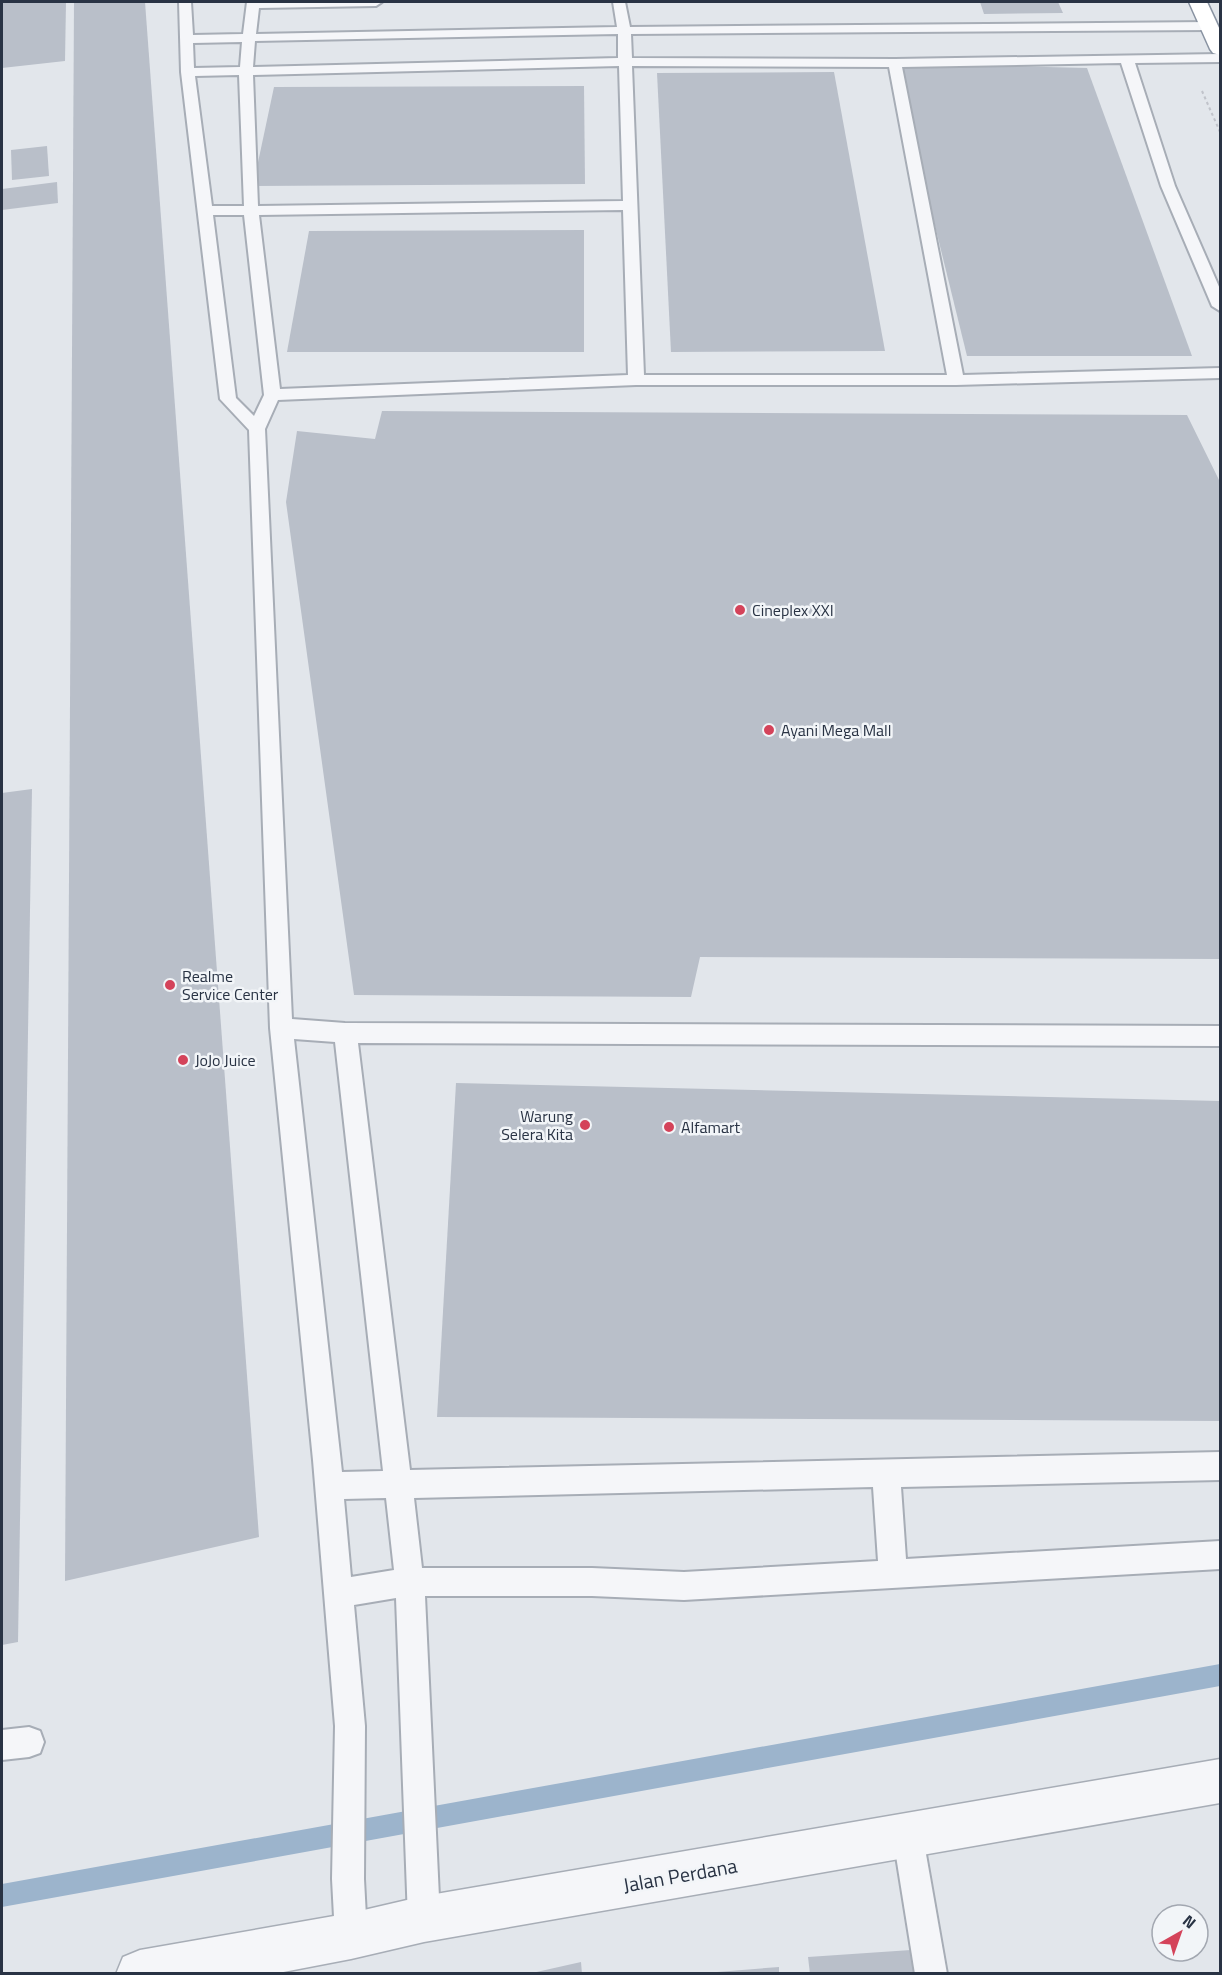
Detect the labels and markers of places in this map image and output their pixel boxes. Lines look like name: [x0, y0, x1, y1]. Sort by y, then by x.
place label: Cineplex XXI: [752, 598, 834, 622]
marker: Cineplex XXI: [733, 603, 747, 617]
place label: Ayani Mega Mall: [781, 718, 892, 742]
marker: Ayani Mega Mall: [762, 723, 776, 737]
place label: Realme Service Center: [182, 964, 279, 1006]
marker: Realme Service Center: [163, 978, 177, 992]
place label: JoJo Juice: [195, 1048, 256, 1072]
marker: JoJo Juice: [176, 1053, 190, 1067]
place label: Warung Selera Kita: [501, 1104, 573, 1146]
place label: Alfamart: [681, 1115, 740, 1139]
marker: Warung Selera Kita: [578, 1118, 592, 1132]
marker: Alfamart: [662, 1120, 676, 1134]

